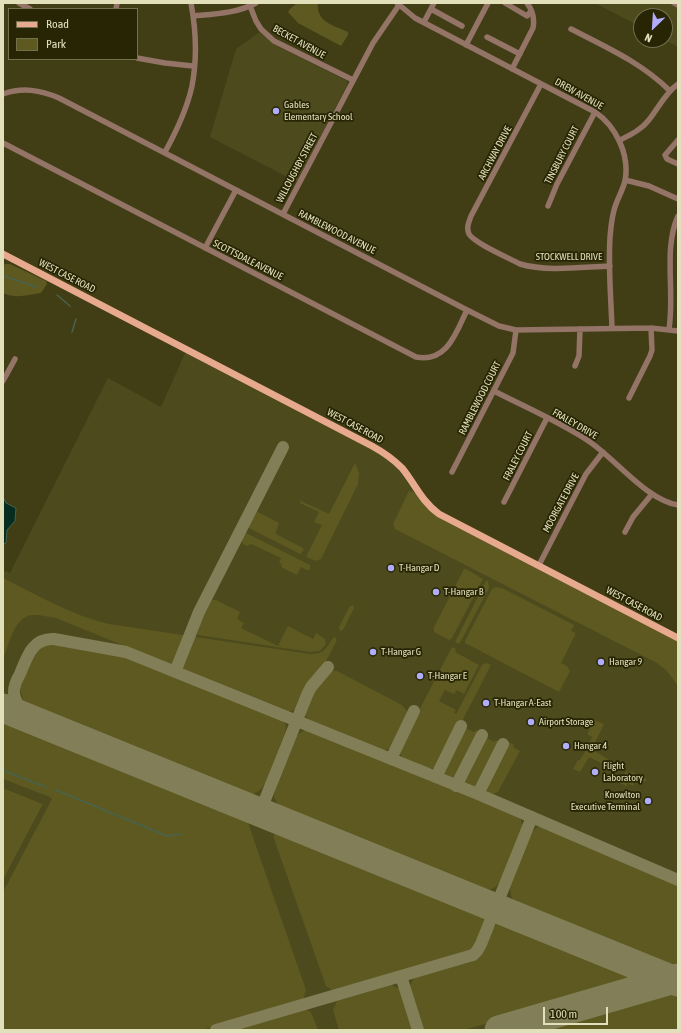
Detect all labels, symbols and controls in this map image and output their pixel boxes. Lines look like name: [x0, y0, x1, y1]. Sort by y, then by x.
legend: [8, 8, 138, 60]
north arrow: [633, 8, 673, 48]
text: Road: [46, 17, 69, 31]
street label: BECKET AVENUE: [271, 23, 327, 61]
text: N: [643, 31, 654, 45]
text: Park: [46, 37, 66, 51]
street label: DREW AVENUE: [553, 76, 605, 112]
place label: Gables Elementary School: [284, 99, 353, 122]
marker: Gables Elementary School: [271, 106, 281, 116]
street label: ARCHWAY DRIVE: [476, 124, 514, 182]
street label: TINSBURY COURT: [542, 124, 582, 186]
street label: WILLOUGHBY STREET: [274, 131, 320, 205]
street label: RAMBLEWOOD AVENUE: [296, 207, 378, 257]
street label: SCOTTSDALE AVENUE: [211, 237, 285, 283]
street label: STOCKWELL DRIVE: [536, 251, 602, 263]
street label: WEST CASE ROAD: [37, 257, 97, 295]
street label: RAMBLEWOOD COURT: [456, 359, 504, 437]
street label: WEST CASE ROAD: [325, 406, 385, 446]
street label: FRALEY DRIVE: [550, 406, 600, 442]
street label: FRALEY COURT: [501, 430, 535, 482]
street label: MOORGATE DRIVE: [540, 471, 582, 535]
place label: T-Hangar D: [399, 562, 439, 574]
marker: T-Hangar D: [386, 563, 396, 573]
street label: WEST CASE ROAD: [604, 584, 664, 624]
place label: T-Hangar B: [444, 586, 484, 598]
marker: T-Hangar B: [431, 587, 441, 597]
place label: T-Hangar G: [381, 646, 421, 658]
marker: T-Hangar G: [368, 647, 378, 657]
place label: Hangar 9: [609, 656, 642, 668]
marker: Hangar 9: [596, 657, 606, 667]
place label: T-Hangar E: [428, 670, 467, 682]
marker: T-Hangar E: [415, 671, 425, 681]
place label: T-Hangar A-East: [494, 697, 551, 709]
marker: T-Hangar A-East: [481, 698, 491, 708]
place label: Airport Storage: [539, 716, 593, 728]
marker: Airport Storage: [526, 717, 536, 727]
place label: Hangar 4: [574, 740, 607, 752]
marker: Hangar 4: [561, 741, 571, 751]
place label: Flight Laboratory: [603, 760, 643, 784]
marker: Flight Laboratory: [590, 767, 600, 777]
place label: Knowlton Executive Terminal: [571, 789, 640, 812]
marker: Knowlton Executive Terminal: [643, 796, 653, 806]
scale bar: [545, 999, 610, 1025]
text: 100 m: [550, 1007, 577, 1021]

